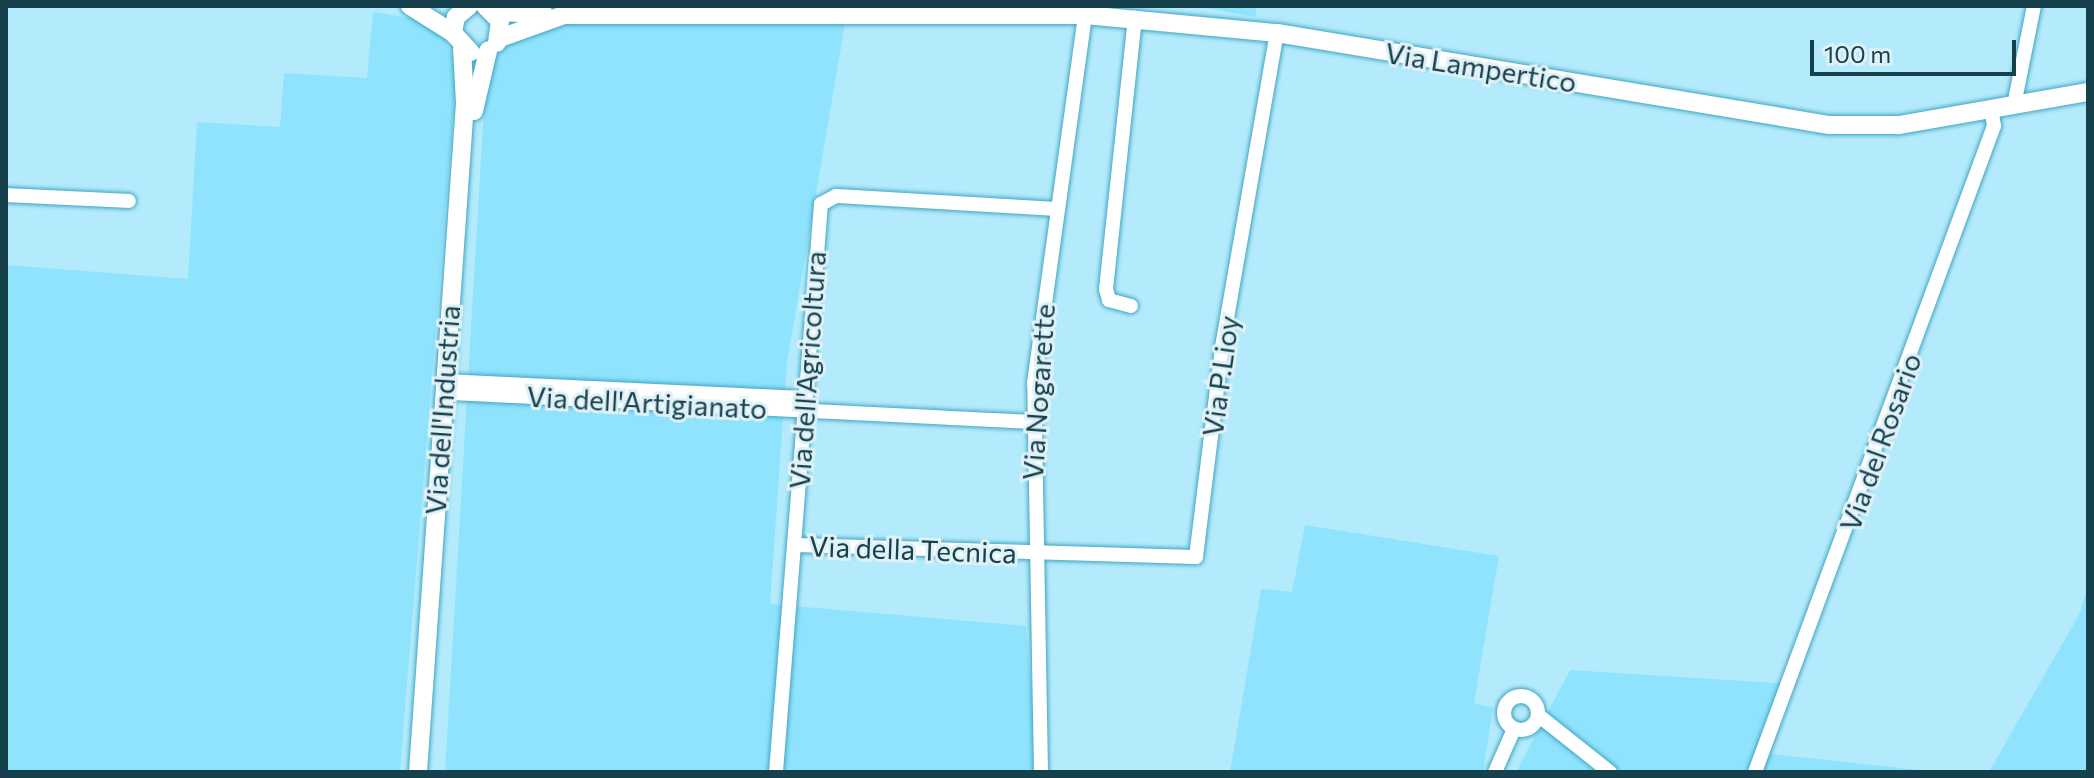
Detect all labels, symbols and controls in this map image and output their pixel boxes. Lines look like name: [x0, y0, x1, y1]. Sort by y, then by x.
scale bar: [1814, 24, 2020, 74]
street label: Via Lampertico: [1383, 35, 1579, 99]
text: 100 m: [1824, 39, 1891, 68]
street label: Via dell'Agricoltura: [782, 250, 832, 490]
street label: Via Nogarette: [1015, 303, 1061, 481]
street label: Via dell'Industria: [418, 304, 466, 516]
street label: Via P.Lioy: [1195, 313, 1245, 439]
street label: Via del Rosario: [1832, 349, 1928, 535]
street label: Via dell'Artigianato: [526, 379, 768, 425]
street label: Via della Tecnica: [809, 529, 1017, 569]

